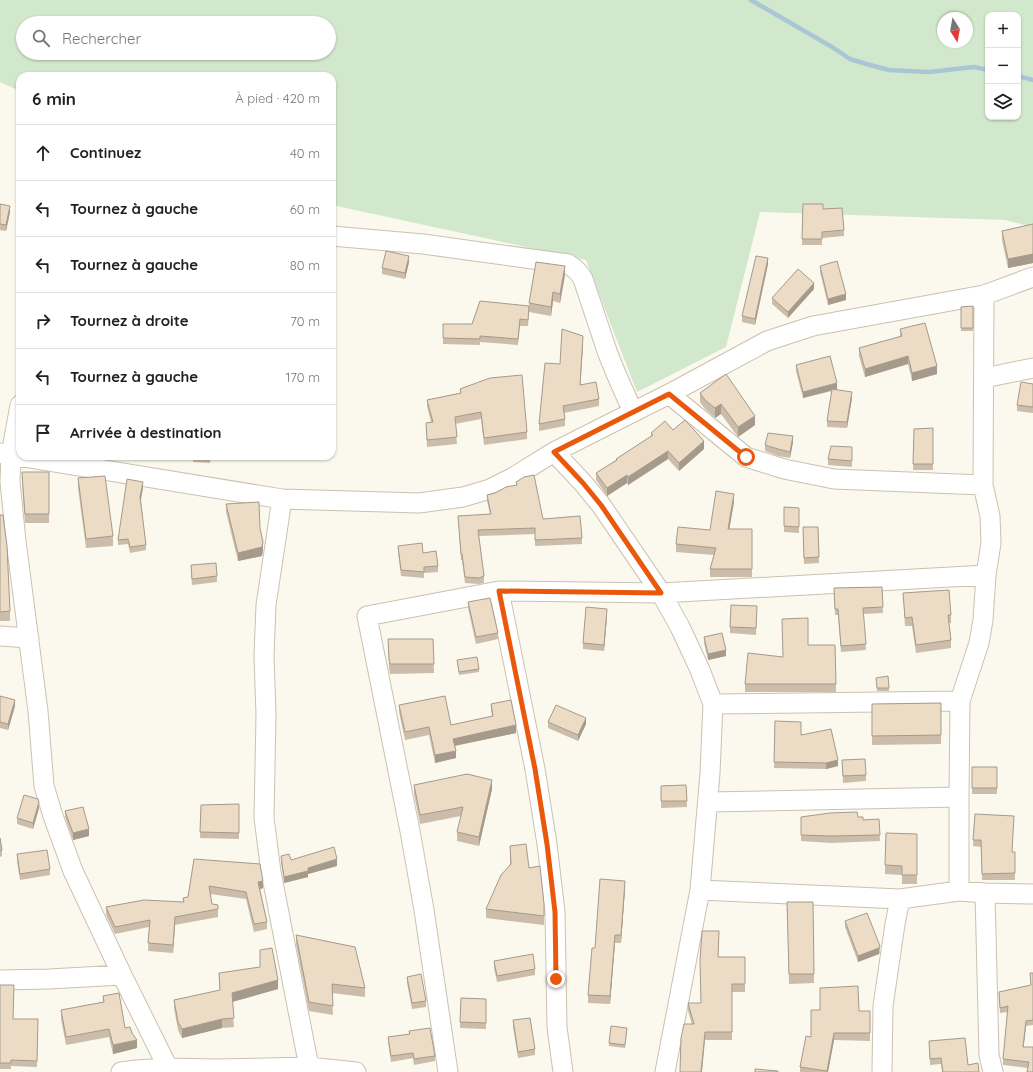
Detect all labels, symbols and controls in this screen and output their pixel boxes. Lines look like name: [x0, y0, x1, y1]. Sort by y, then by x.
north arrow: [937, 12, 973, 48]
map controls: [985, 12, 1021, 120]
button: +: [985, 12, 1021, 48]
search box: [16, 16, 336, 60]
icon: search: [30, 27, 52, 49]
text: Rechercher: [62, 29, 141, 48]
button: −: [985, 48, 1021, 84]
button: layers: [985, 84, 1021, 120]
text: 6 min: [32, 88, 76, 109]
text: À pied · 420 m: [235, 90, 320, 106]
icon: ahead: [32, 142, 54, 164]
text: Continuez: [70, 143, 141, 162]
text: 40 m: [290, 145, 320, 161]
icon: left: [32, 198, 54, 220]
text: Tournez à gauche: [70, 199, 198, 218]
text: 60 m: [290, 201, 320, 217]
icon: left: [32, 254, 54, 276]
text: Tournez à gauche: [70, 255, 198, 274]
text: 80 m: [290, 257, 320, 273]
icon: right: [32, 310, 54, 332]
text: Tournez à droite: [70, 311, 189, 330]
text: 70 m: [290, 313, 320, 329]
icon: left: [32, 366, 54, 388]
text: Tournez à gauche: [70, 367, 198, 386]
text: 170 m: [285, 369, 320, 385]
icon: arrive: [32, 422, 54, 444]
text: Arrivée à destination: [70, 423, 222, 442]
route start: [737, 448, 755, 466]
route end: [547, 970, 565, 988]

